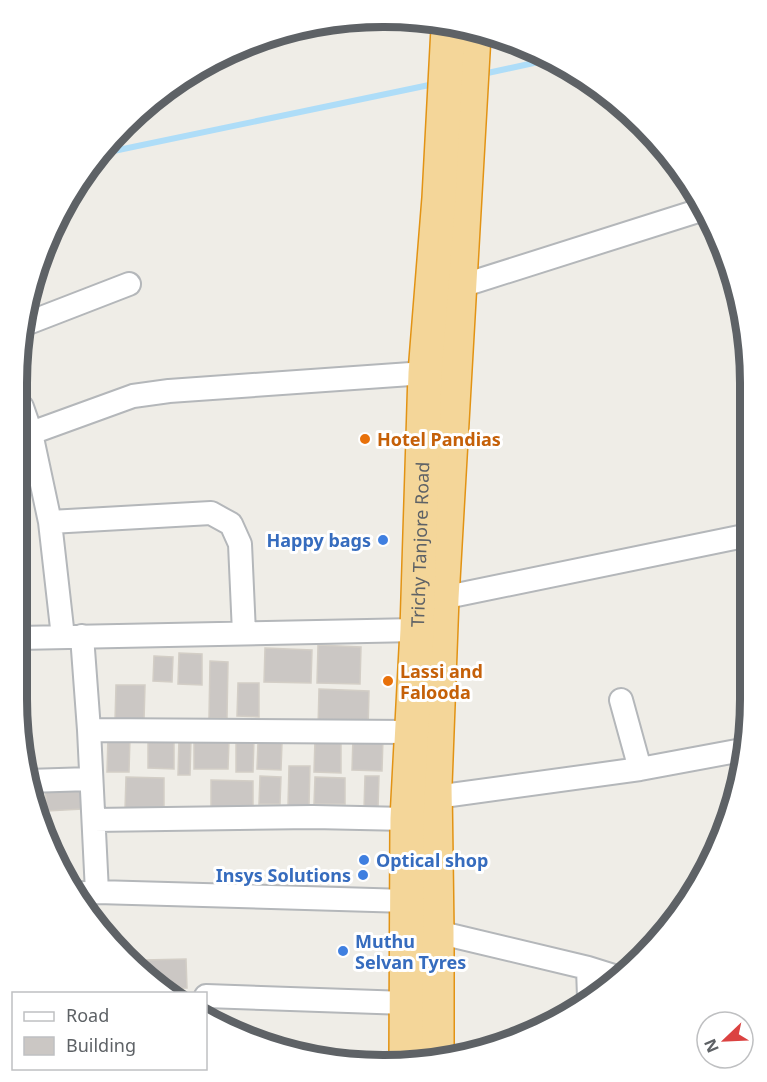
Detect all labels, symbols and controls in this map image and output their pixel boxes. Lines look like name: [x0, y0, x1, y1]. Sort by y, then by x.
place label: Hotel Pandias: [377, 427, 501, 451]
marker: Hotel Pandias: [358, 432, 372, 446]
street label: Trichy Tanjore Road: [405, 461, 434, 627]
place label: Happy bags: [267, 528, 371, 552]
marker: Happy bags: [376, 533, 390, 547]
place label: Lassi and Falooda: [400, 659, 483, 704]
marker: Lassi and Falooda: [381, 674, 395, 688]
place label: Optical shop: [376, 848, 488, 872]
marker: Optical shop: [357, 853, 371, 867]
place label: Insys Solutions: [216, 863, 351, 887]
marker: Insys Solutions: [356, 868, 370, 882]
place label: Muthu Selvan Tyres: [355, 929, 466, 974]
marker: Muthu Selvan Tyres: [336, 944, 350, 958]
legend: [12, 992, 207, 1070]
text: Road: [66, 1003, 109, 1027]
north arrow: [695, 1010, 755, 1070]
text: Building: [66, 1033, 136, 1057]
text: N: [699, 1036, 724, 1056]

